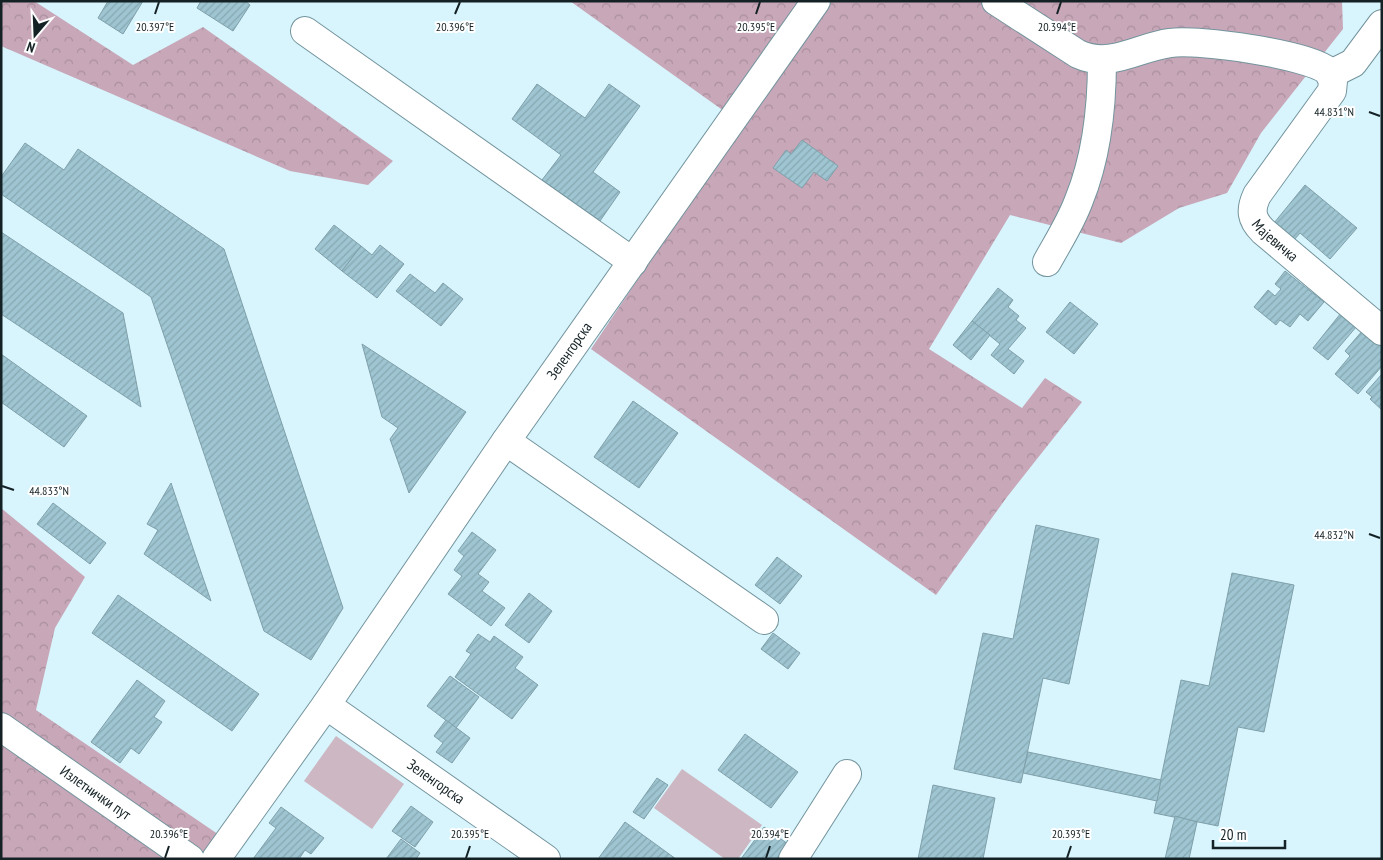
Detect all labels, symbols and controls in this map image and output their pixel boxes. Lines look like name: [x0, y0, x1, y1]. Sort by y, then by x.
north arrow: [10, 10, 60, 60]
text: 20.397°E: [136, 19, 174, 34]
text: 20.396°E: [436, 19, 474, 34]
text: 20.395°E: [737, 19, 775, 34]
text: 20.394°E: [1038, 19, 1076, 34]
text: N: [24, 38, 37, 57]
text: 44.831°N: [1314, 104, 1354, 119]
street label: Мајевичка: [1248, 215, 1302, 266]
street label: Зеленгорска: [542, 318, 596, 383]
text: 44.833°N: [29, 483, 69, 498]
text: 44.832°N: [1314, 527, 1354, 542]
street label: Зеленгорска: [404, 755, 468, 808]
street label: Излетнички пут: [56, 761, 135, 824]
scale bar: [1213, 818, 1286, 850]
text: 20 m: [1220, 825, 1246, 844]
text: 20.396°E: [150, 826, 188, 841]
text: 20.395°E: [451, 826, 489, 841]
text: 20.394°E: [751, 826, 789, 841]
text: 20.393°E: [1052, 826, 1090, 841]

